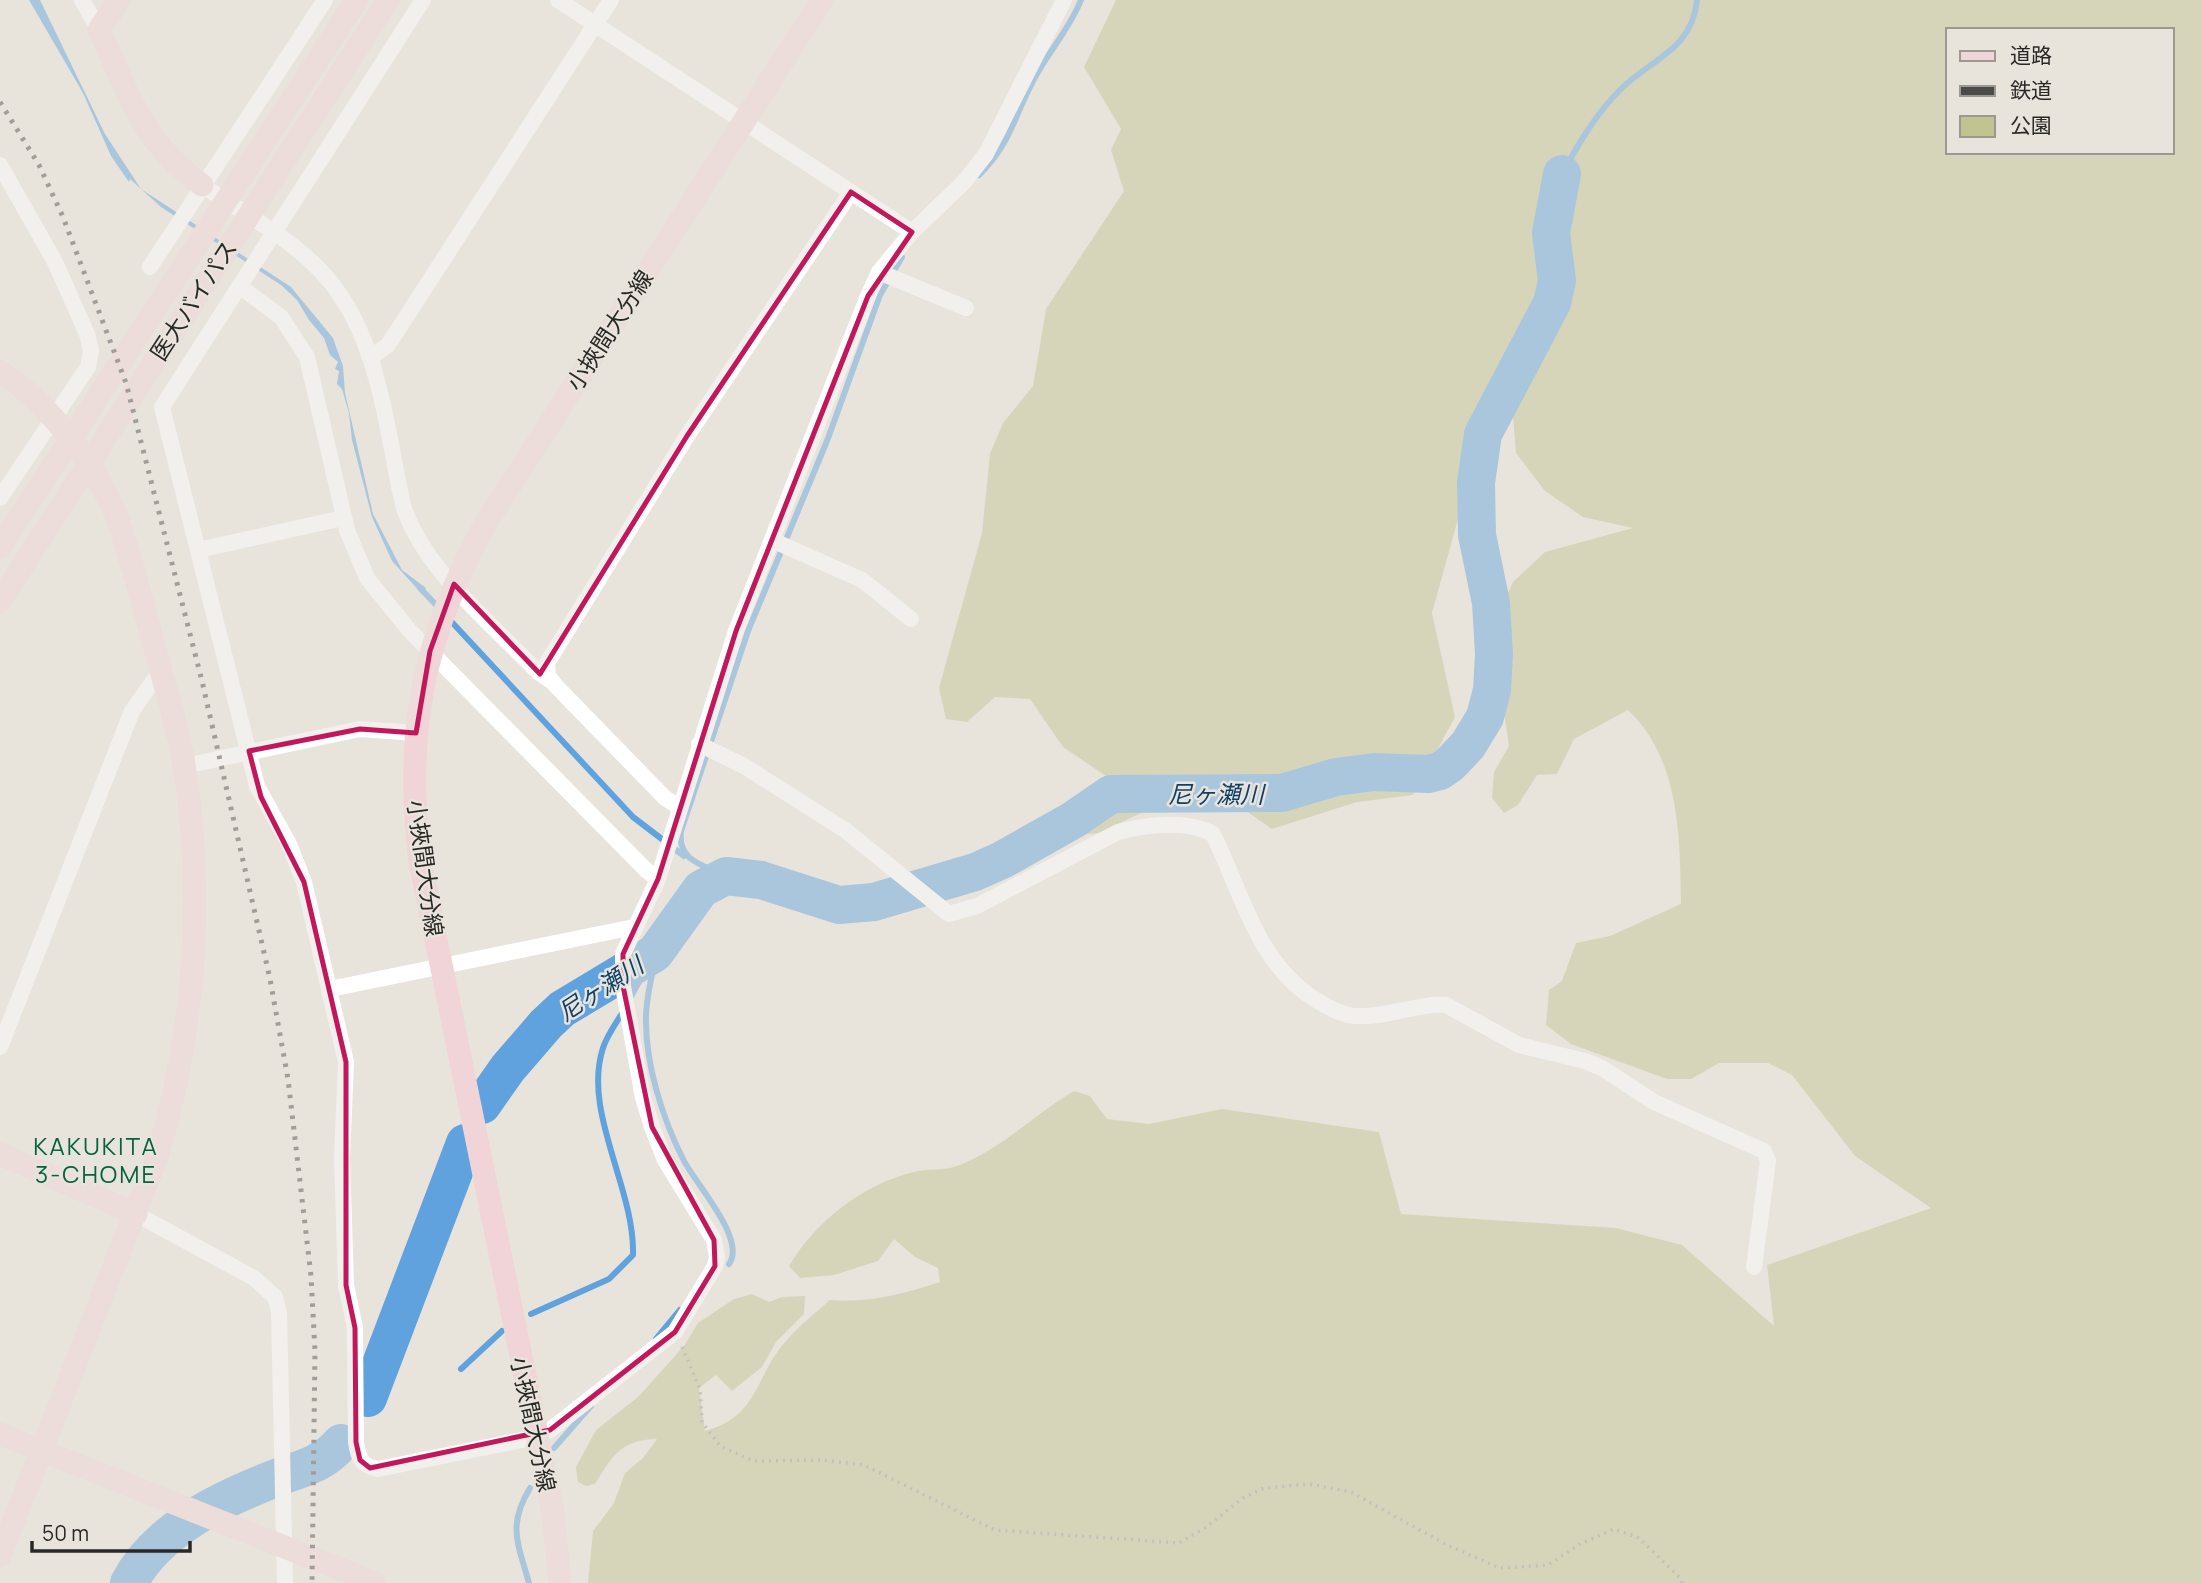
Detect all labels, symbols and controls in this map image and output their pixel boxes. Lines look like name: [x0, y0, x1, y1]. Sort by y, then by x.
legend: [1946, 28, 2174, 154]
text: 道路: [2010, 41, 2052, 69]
text: 鉄道: [2010, 76, 2052, 104]
text: 公園: [2010, 111, 2052, 139]
street label: 医大バイパス: [142, 234, 244, 366]
street label: 小挾間大分線: [558, 263, 660, 397]
water label: 尼ヶ瀬川: [1168, 777, 1267, 810]
street label: 小挾間大分線: [401, 797, 451, 939]
water label: 尼ヶ瀬川: [551, 946, 652, 1028]
district label: KAKUKITA 3-CHOME: [33, 1129, 159, 1190]
street label: 小挾間大分線: [504, 1353, 564, 1495]
scale bar: [32, 1510, 189, 1554]
text: 50 m: [42, 1519, 89, 1547]

